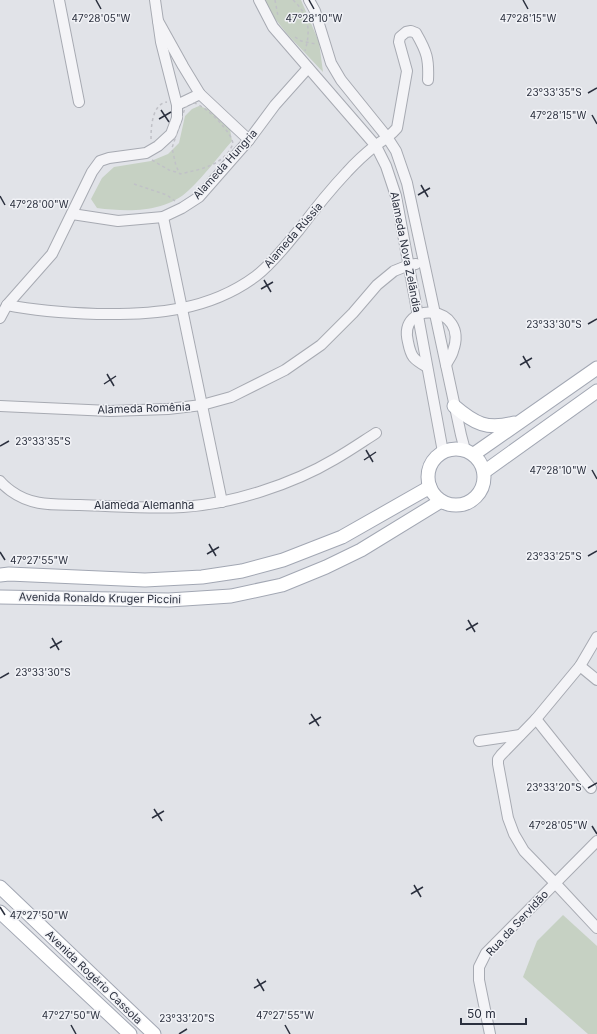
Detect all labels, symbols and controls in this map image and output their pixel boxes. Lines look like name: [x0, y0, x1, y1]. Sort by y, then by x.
text: 47°28'05"W: [72, 12, 131, 24]
text: 47°28'10"W: [286, 12, 343, 24]
text: 47°28'15"W: [500, 12, 556, 24]
text: 23°33'35"S: [526, 86, 582, 98]
text: 47°28'15"W: [530, 109, 586, 121]
street label: Alameda Hungria: [190, 126, 260, 202]
street label: Alameda Nova Zelãndia: [387, 190, 425, 314]
text: 47°28'00"W: [9, 198, 69, 210]
street label: Alameda Rússia: [261, 199, 325, 271]
text: 23°33'30"S: [526, 318, 582, 330]
street label: Alameda Romênia: [97, 399, 191, 417]
text: 23°33'35"S: [15, 435, 71, 447]
text: 47°28'10"W: [530, 464, 587, 476]
street label: Alameda Alemanha: [94, 498, 194, 512]
text: 23°33'25"S: [526, 550, 582, 562]
text: 47°27'55"W: [10, 554, 68, 566]
street label: Avenida Ronaldo Kruger Piccini: [19, 590, 181, 606]
text: 23°33'30"S: [15, 666, 71, 678]
text: 23°33'20"S: [526, 781, 582, 793]
text: 47°28'05"W: [529, 819, 588, 831]
street label: Rua da Servidão: [483, 887, 551, 959]
text: 47°27'50"W: [10, 909, 68, 921]
street label: Avenida Rogério Cassola: [43, 927, 145, 1027]
scale bar: [461, 1000, 526, 1026]
text: 50 m: [467, 1006, 496, 1021]
text: 47°27'50"W: [42, 1009, 100, 1021]
text: 47°27'55"W: [256, 1009, 314, 1021]
text: 23°33'20"S: [159, 1012, 215, 1024]

